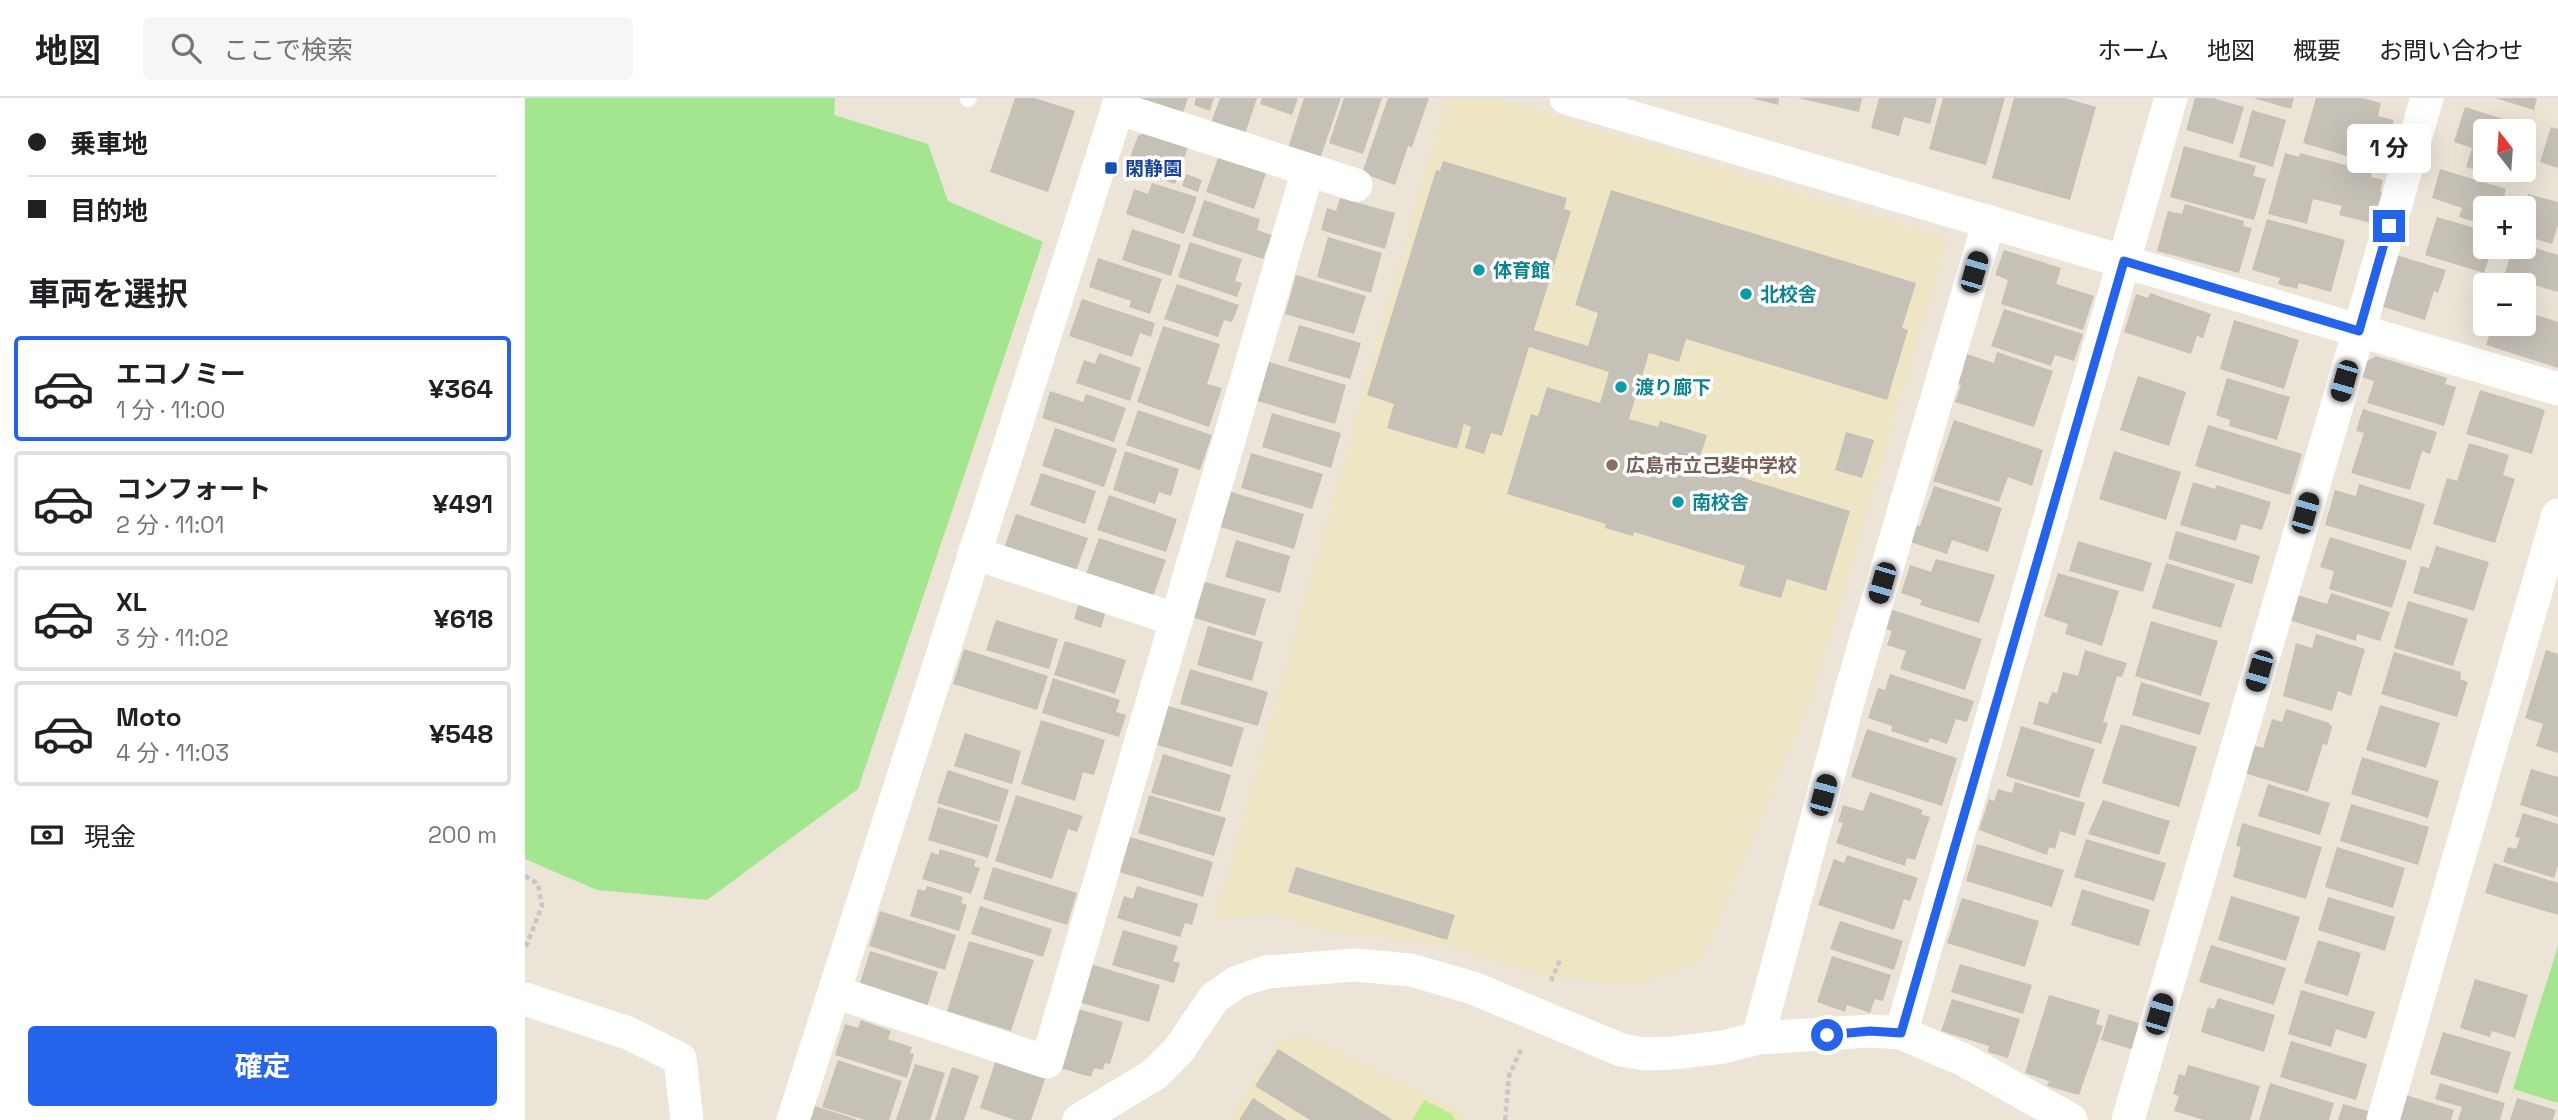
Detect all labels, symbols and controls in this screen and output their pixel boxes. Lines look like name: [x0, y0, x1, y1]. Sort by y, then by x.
search box: [143, 17, 633, 80]
icon: search: [167, 29, 205, 67]
text: 地図: [35, 30, 101, 72]
text: ここで検索: [223, 33, 353, 67]
text: ホーム: [2098, 35, 2169, 66]
text: 地図: [2207, 35, 2255, 66]
text: 概要: [2293, 35, 2341, 66]
text: お問い合わせ: [2379, 35, 2523, 66]
north arrow: [2473, 119, 2536, 182]
map controls: [2473, 119, 2536, 336]
callout: 1 分: [2347, 124, 2431, 174]
text: 乗車地: [70, 127, 148, 161]
text: 1 分: [2369, 133, 2409, 163]
place label: 閑静園: [1125, 156, 1182, 181]
marker: 閑静園: [1103, 160, 1119, 176]
text: 目的地: [70, 194, 148, 228]
button: +: [2473, 196, 2536, 259]
route end: [2373, 210, 2405, 242]
car: [1959, 249, 1990, 295]
place label: 体育館: [1493, 258, 1550, 283]
marker: 体育館: [1471, 262, 1487, 278]
button: −: [2473, 273, 2536, 336]
text: 車両を選択: [28, 274, 188, 314]
place label: 北校舎: [1760, 282, 1817, 307]
marker: 北校舎: [1738, 286, 1754, 302]
icon: car: [32, 357, 95, 420]
text: エコノミー: [116, 357, 246, 391]
car: [2329, 358, 2360, 404]
text: ¥364: [428, 372, 493, 406]
place label: 渡り廊下: [1635, 375, 1711, 400]
marker: 渡り廊下: [1613, 379, 1629, 395]
text: 1 分 · 11:00: [116, 395, 225, 425]
place label: 広島市立己斐中学校: [1626, 453, 1797, 478]
marker: 広島市立己斐中学校: [1604, 457, 1620, 473]
icon: car: [32, 472, 95, 535]
text: コンフォート: [116, 472, 271, 506]
text: ¥491: [433, 487, 493, 521]
place label: 南校舎: [1692, 490, 1749, 515]
car: [2290, 490, 2321, 536]
marker: 南校舎: [1670, 494, 1686, 510]
text: 2 分 · 11:01: [116, 510, 224, 540]
car: [1867, 560, 1898, 606]
text: XL: [116, 585, 147, 619]
icon: car: [32, 587, 95, 650]
text: ¥618: [434, 602, 493, 636]
text: 3 分 · 11:02: [116, 623, 229, 653]
car: [2244, 648, 2275, 694]
text: Moto: [116, 700, 182, 734]
icon: car: [32, 702, 95, 765]
text: ¥548: [429, 717, 493, 751]
text: 4 分 · 11:03: [116, 738, 229, 768]
car: [1808, 772, 1839, 818]
icon: cash: [28, 816, 66, 854]
text: 現金: [84, 820, 136, 854]
text: 200 m: [428, 820, 497, 850]
car: [2144, 991, 2175, 1037]
route start: [1811, 1019, 1843, 1051]
button: 確定: [28, 1026, 497, 1106]

